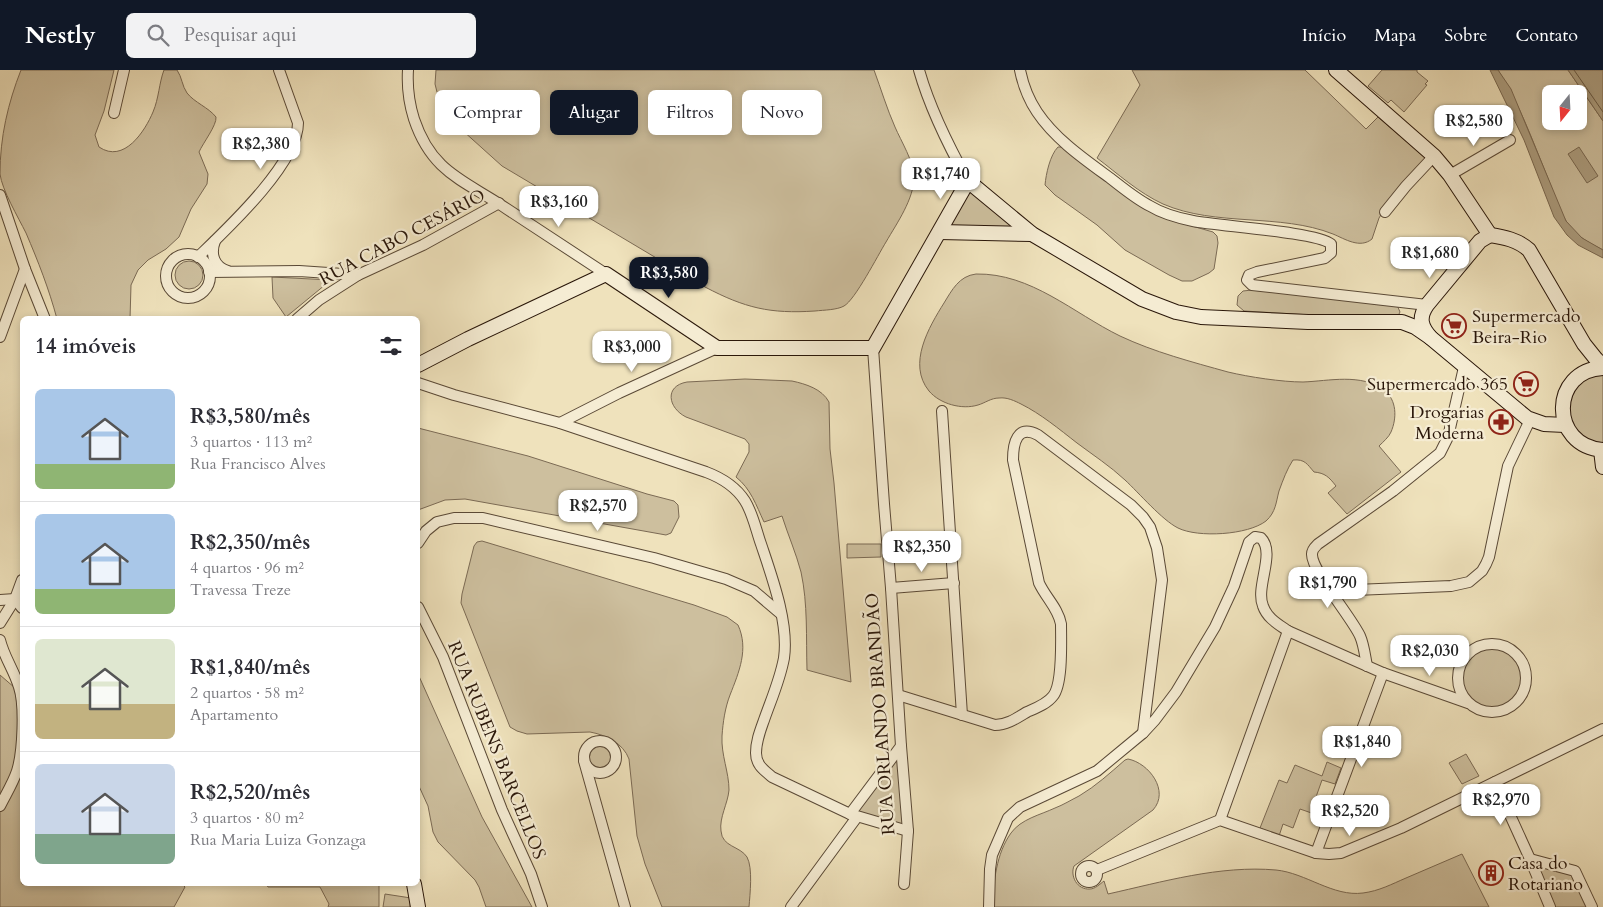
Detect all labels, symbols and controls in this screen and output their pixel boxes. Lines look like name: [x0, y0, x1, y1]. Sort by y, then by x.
search box: [126, 13, 476, 58]
text: Nestly: [25, 19, 96, 52]
icon: search: [144, 21, 172, 49]
text: Pesquisar aqui: [184, 22, 297, 48]
text: Início: [1302, 23, 1346, 48]
text: Mapa: [1374, 23, 1416, 48]
text: Sobre: [1444, 23, 1487, 48]
text: Contato: [1515, 23, 1578, 48]
north arrow: [1542, 85, 1588, 130]
map controls: [1542, 85, 1587, 130]
chip: Comprar: [435, 90, 540, 135]
chip: Alugar: [550, 90, 638, 135]
chip: Filtros: [648, 90, 732, 135]
chip: Novo: [742, 90, 822, 135]
pin: R$2,580: [1428, 104, 1520, 147]
text: R$2,580: [1445, 110, 1503, 132]
pin: R$2,380: [215, 128, 307, 170]
text: R$2,380: [232, 133, 290, 155]
pin: R$1,740: [895, 158, 987, 200]
text: R$1,740: [912, 163, 970, 185]
street label: RUA CABO CESÁRIO: [315, 183, 490, 292]
pin: R$3,160: [513, 186, 605, 228]
text: R$3,160: [530, 191, 588, 213]
pin: R$1,680: [1384, 236, 1476, 279]
text: R$1,680: [1401, 242, 1459, 264]
pin: R$3,580: [623, 256, 715, 299]
text: R$3,580: [640, 262, 698, 284]
place label: Supermercado Beira-Rio: [1472, 304, 1581, 350]
supermarket icon: Supermercado Beira-Rio: [1441, 313, 1467, 339]
pin: R$3,000: [586, 330, 678, 373]
text: 14 imóveis: [35, 332, 136, 361]
icon: filters: [377, 332, 405, 360]
text: R$3,000: [603, 336, 661, 358]
supermarket icon: Supermercado 365: [1513, 371, 1539, 397]
place label: Supermercado 365: [1367, 372, 1508, 397]
place label: Drogarias Moderna: [1410, 400, 1484, 446]
text: R$3,580/mês: [190, 402, 310, 431]
icon: home: [75, 409, 135, 469]
pharmacy icon: Drogarias Moderna: [1488, 409, 1514, 435]
text: 3 quartos · 113 m²: [190, 431, 312, 453]
text: Rua Francisco Alves: [190, 453, 326, 475]
pin: R$2,570: [552, 490, 644, 532]
text: R$2,570: [569, 495, 627, 517]
text: R$2,350/mês: [190, 528, 310, 557]
pin: R$2,350: [876, 530, 968, 573]
icon: home: [75, 534, 135, 594]
text: R$2,350: [893, 536, 951, 558]
text: 4 quartos · 96 m²: [190, 557, 304, 579]
pin: R$1,790: [1282, 566, 1374, 609]
text: R$1,790: [1299, 572, 1357, 594]
text: Travessa Treze: [190, 579, 291, 601]
street label: RUA ORLANDO BRANDÃO: [860, 592, 901, 836]
pin: R$2,030: [1384, 634, 1476, 677]
street label: RUA RUBENS BARCELLOS: [441, 637, 552, 863]
text: R$2,030: [1401, 640, 1459, 662]
text: R$1,840/mês: [190, 653, 310, 682]
icon: home: [75, 659, 135, 719]
text: 2 quartos · 58 m²: [190, 682, 304, 704]
text: Apartamento: [190, 704, 278, 726]
pin: R$1,840: [1316, 726, 1408, 768]
text: R$1,840: [1333, 731, 1391, 753]
text: R$2,520/mês: [190, 778, 310, 807]
icon: home: [75, 784, 135, 844]
pin: R$2,970: [1455, 784, 1547, 826]
text: R$2,970: [1472, 789, 1530, 811]
pin: R$2,520: [1304, 794, 1396, 837]
text: R$2,520: [1321, 800, 1379, 822]
text: 3 quartos · 80 m²: [190, 807, 304, 829]
text: Rua Maria Luiza Gonzaga: [190, 829, 366, 851]
place label: Casa do Rotariano: [1508, 851, 1583, 897]
building icon: Casa do Rotariano: [1478, 860, 1504, 886]

